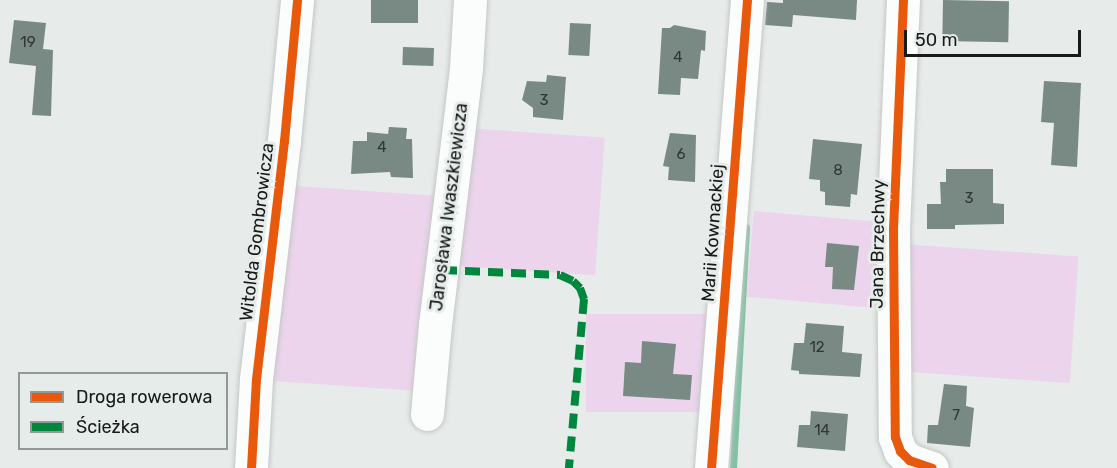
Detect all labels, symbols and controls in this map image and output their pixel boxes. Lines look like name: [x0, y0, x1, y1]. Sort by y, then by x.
scale bar: [907, 18, 1084, 56]
text: 50 m: [915, 29, 958, 51]
house number: 19: [20, 34, 36, 52]
house number: 4: [673, 49, 683, 67]
house number: 3: [539, 92, 549, 110]
street label: Jarosława Iwaszkiewicza: [426, 102, 472, 312]
house number: 4: [377, 139, 387, 157]
street label: Witolda Gombrowicza: [235, 142, 279, 322]
house number: 6: [676, 146, 686, 164]
house number: 8: [833, 162, 843, 180]
street label: Marii Kownackiej: [697, 163, 729, 303]
street label: Jana Brzechwy: [866, 179, 890, 309]
house number: 3: [964, 190, 974, 208]
house number: 12: [809, 339, 825, 357]
legend: [18, 372, 228, 450]
text: Droga rowerowa: [76, 386, 212, 408]
house number: 7: [952, 407, 960, 425]
text: Ścieżka: [76, 416, 140, 438]
house number: 14: [814, 422, 830, 440]

